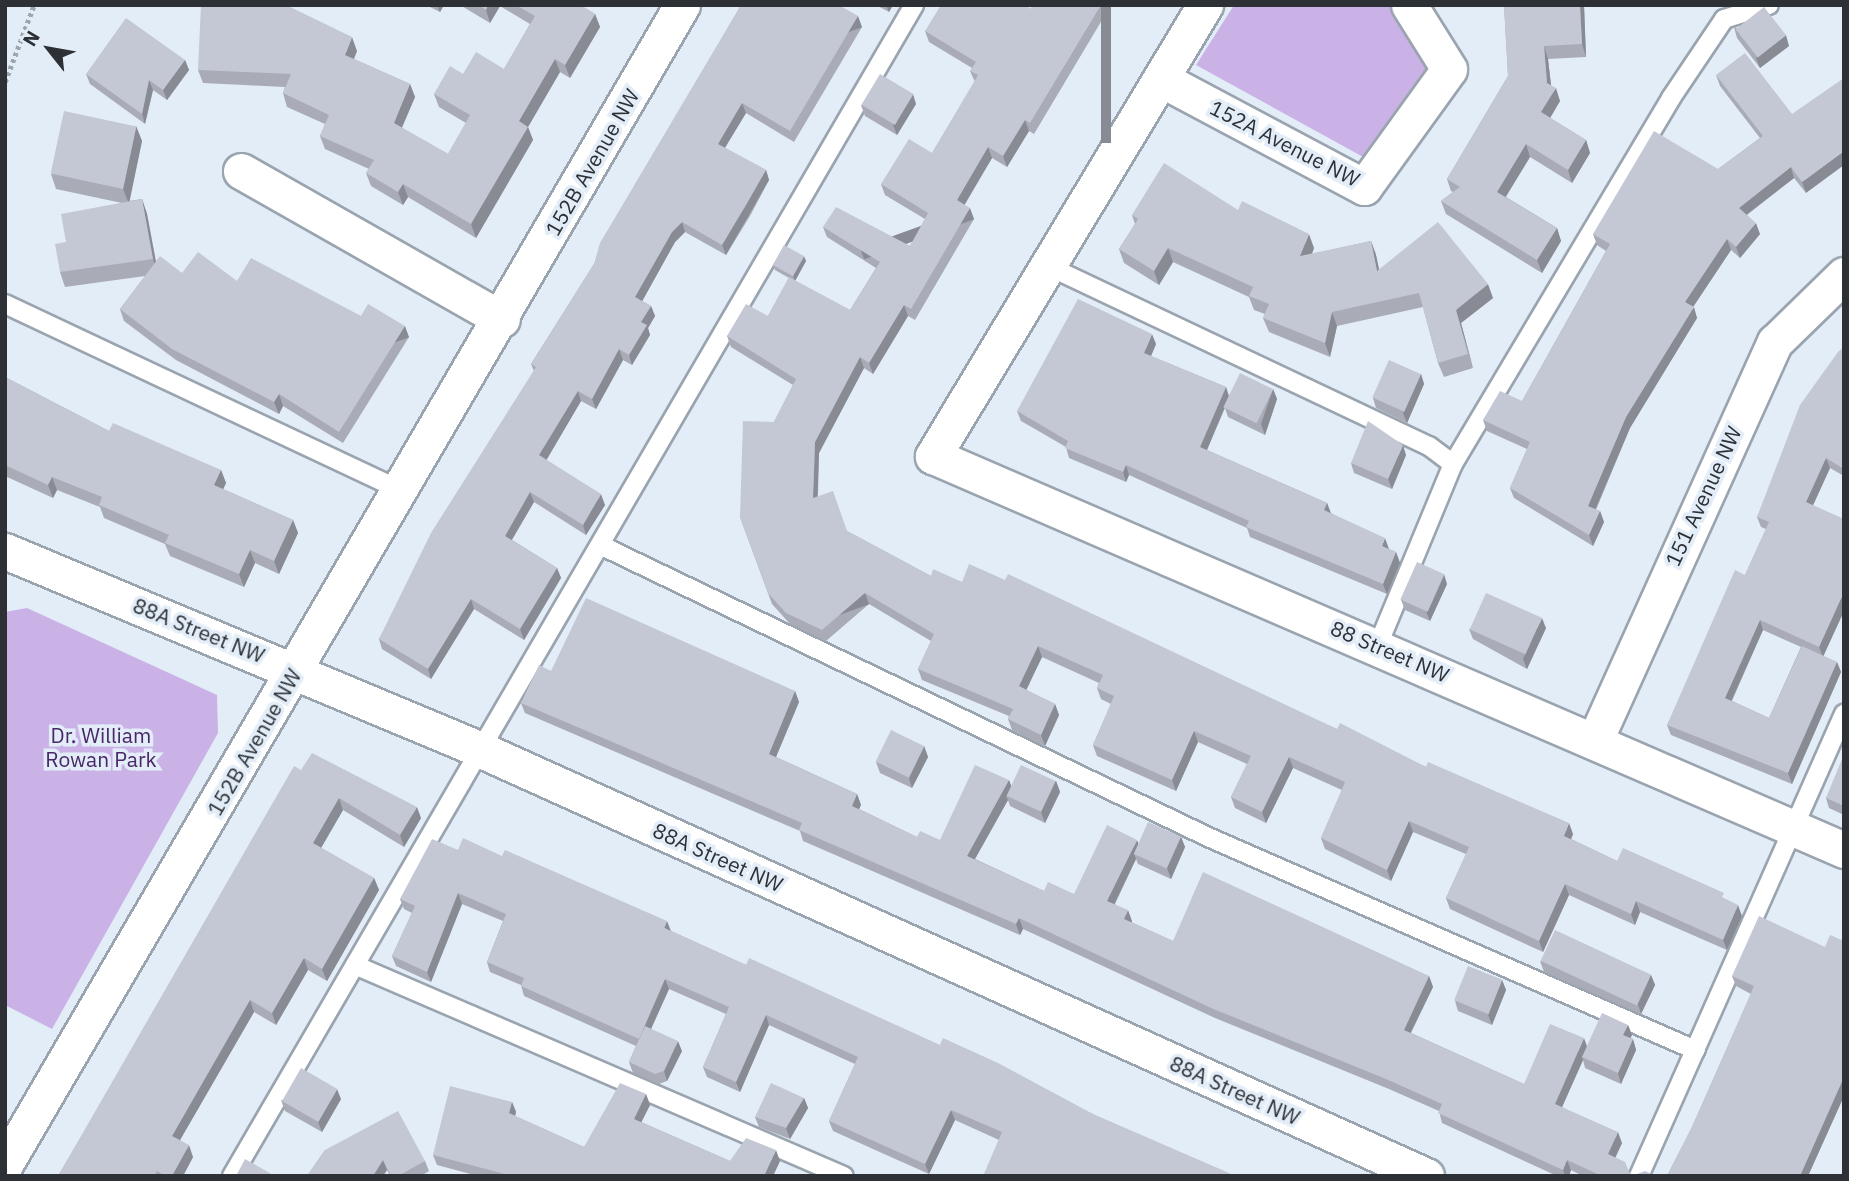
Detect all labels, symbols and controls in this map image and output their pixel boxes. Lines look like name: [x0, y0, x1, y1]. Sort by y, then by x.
north arrow: [14, 14, 84, 84]
text: N: [17, 26, 45, 50]
street label: 152B Avenue NW: [540, 84, 644, 240]
street label: 152A Avenue NW: [1206, 94, 1364, 192]
street label: 151 Avenue NW: [1660, 422, 1746, 570]
street label: 88A Street NW: [130, 592, 268, 668]
street label: 88 Street NW: [1327, 615, 1453, 687]
street label: 152B Avenue NW: [202, 664, 306, 820]
park label: Dr. William Rowan Park: [45, 722, 157, 772]
street label: 88A Street NW: [649, 817, 787, 897]
street label: 88A Street NW: [1166, 1050, 1304, 1130]

